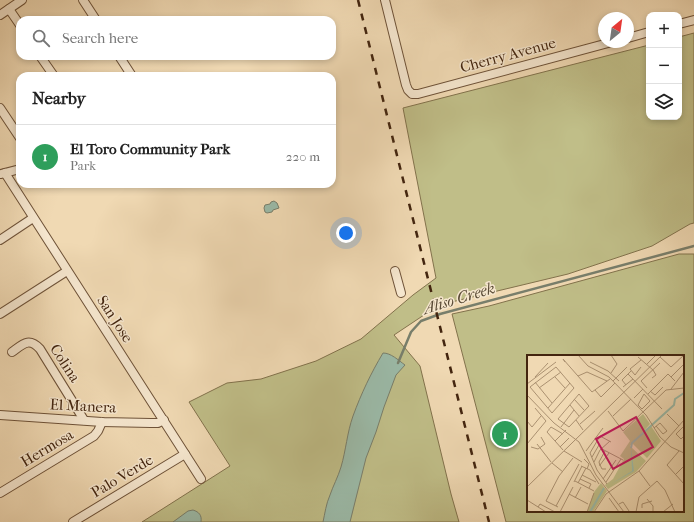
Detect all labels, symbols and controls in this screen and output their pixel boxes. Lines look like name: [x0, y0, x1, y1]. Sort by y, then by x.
north arrow: [598, 12, 634, 48]
map controls: [646, 12, 682, 120]
button: +: [646, 12, 682, 48]
search box: [16, 16, 336, 60]
icon: search: [30, 27, 52, 49]
text: Search here: [62, 29, 138, 47]
street label: Cherry Avenue: [458, 33, 558, 76]
button: −: [646, 48, 682, 84]
button: layers: [646, 84, 682, 120]
text: Nearby: [32, 88, 86, 108]
text: El Toro Community Park: [70, 140, 230, 158]
text: 1: [43, 149, 47, 164]
text: 220 m: [286, 149, 320, 164]
text: Park: [70, 158, 96, 173]
your location: [336, 223, 356, 243]
water label: Aliso Creek: [419, 278, 497, 318]
street label: San Jose: [93, 292, 137, 346]
street label: Colina: [46, 341, 85, 386]
inset map: [527, 355, 684, 512]
street label: El Manera: [49, 395, 118, 417]
pin: 1: [492, 419, 518, 449]
street label: Hermosa: [18, 425, 77, 471]
street label: Palo Verde: [88, 450, 157, 501]

